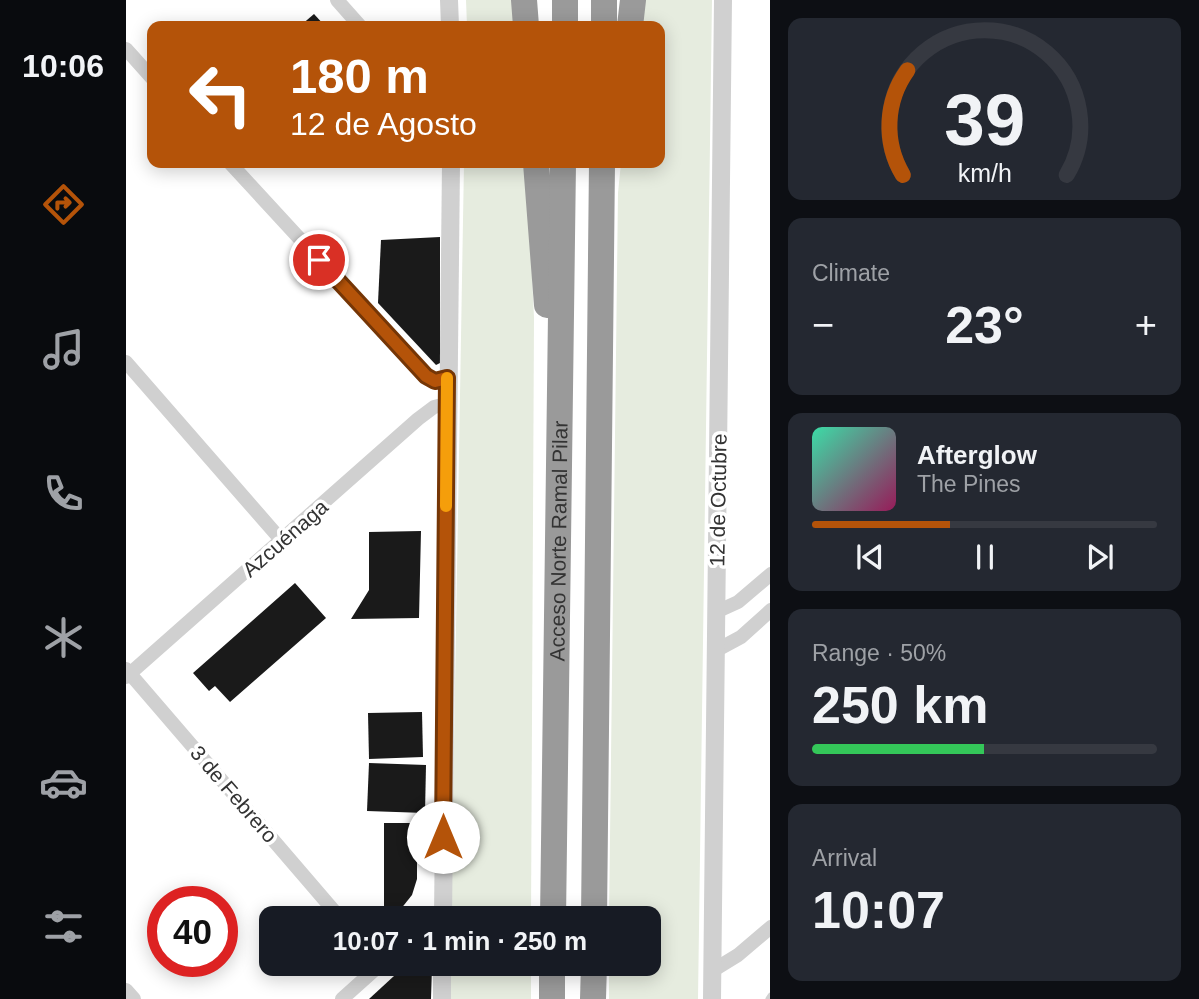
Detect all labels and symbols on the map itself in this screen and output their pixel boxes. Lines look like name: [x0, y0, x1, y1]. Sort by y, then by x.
pin: [289, 230, 349, 290]
street label: Acceso Norte Ramal Pilar: [545, 421, 571, 661]
street label: 12 de Octubre: [705, 433, 731, 567]
street label: Azcuénaga: [238, 495, 332, 581]
street label: 3 de Febrero: [186, 741, 282, 847]
position arrow: [406, 800, 480, 874]
speed limit sign: 40: [147, 886, 238, 977]

